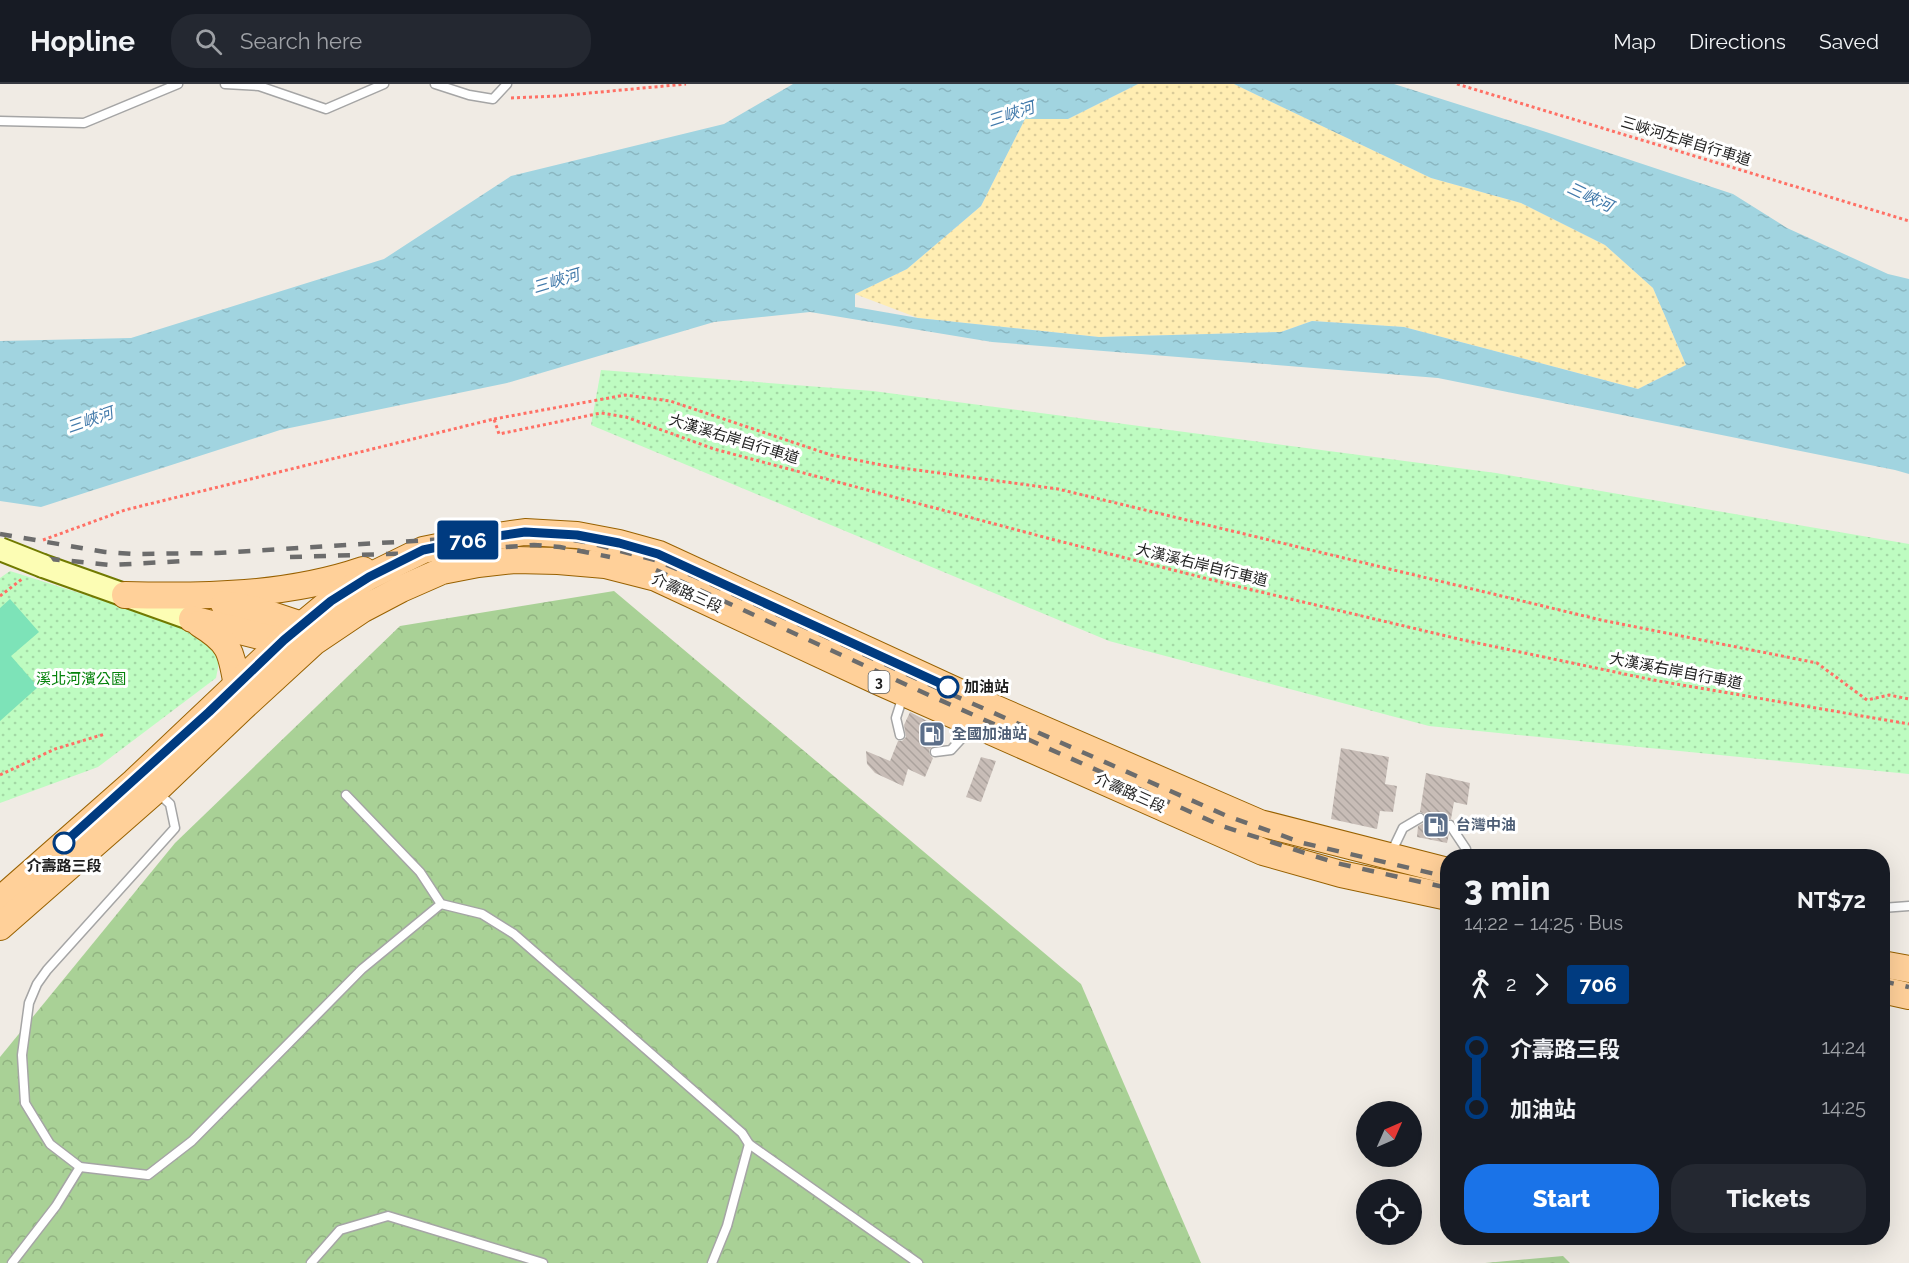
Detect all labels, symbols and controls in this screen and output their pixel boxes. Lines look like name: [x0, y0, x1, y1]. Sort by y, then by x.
search box: [171, 14, 591, 68]
text: Hopline: [30, 25, 135, 58]
icon: search: [192, 25, 225, 58]
text: Search here: [240, 28, 362, 54]
text: Map: [1613, 29, 1656, 54]
text: Directions: [1689, 29, 1786, 54]
text: Saved: [1819, 29, 1879, 54]
water label: 三峽河: [985, 97, 1040, 130]
street label: 三峽河左岸自行車道: [1619, 113, 1753, 169]
water label: 三峽河: [1564, 178, 1618, 217]
water label: 三峽河: [530, 264, 585, 297]
water label: 三峽河: [64, 402, 119, 437]
street label: 大漢溪右岸自行車道: [667, 411, 801, 467]
line badge: 706: [434, 520, 502, 560]
text: 706: [449, 528, 487, 553]
street label: 大漢溪右岸自行車道: [1134, 540, 1270, 590]
street label: 介壽路三段: [649, 570, 725, 616]
street label: 大漢溪右岸自行車道: [1608, 649, 1744, 693]
park label: 溪北河濱公園: [36, 670, 126, 688]
road number: 3: [868, 671, 890, 693]
marker: 加油站: [937, 676, 959, 698]
place label: 加油站: [964, 678, 1009, 696]
fuel station icon: 全國加油站: [917, 719, 947, 749]
place label: 全國加油站: [952, 725, 1027, 743]
street label: 介壽路三段: [1092, 770, 1168, 816]
fuel station icon: 台灣中油: [1421, 810, 1451, 840]
place label: 台灣中油: [1456, 816, 1516, 834]
marker: 介壽路三段: [53, 832, 75, 854]
place label: 介壽路三段: [26, 857, 102, 875]
text: 3 min: [1464, 869, 1550, 908]
text: NT$72: [1797, 887, 1866, 913]
text: 14:22 – 14:25 · Bus: [1464, 911, 1623, 935]
icon: walk: [1464, 968, 1497, 1001]
icon: forward: [1525, 968, 1558, 1001]
text: 2: [1506, 972, 1516, 996]
text: 706: [1579, 972, 1617, 997]
text: 14:24: [1821, 1035, 1866, 1059]
text: 介壽路三段: [1510, 1036, 1620, 1062]
text: 14:25: [1821, 1095, 1866, 1119]
text: 加油站: [1510, 1096, 1576, 1122]
north arrow: [1356, 1101, 1422, 1167]
map controls: [1356, 1101, 1422, 1245]
button: Start: [1464, 1164, 1659, 1233]
button: Tickets: [1671, 1164, 1866, 1233]
button: locate: [1356, 1179, 1422, 1245]

